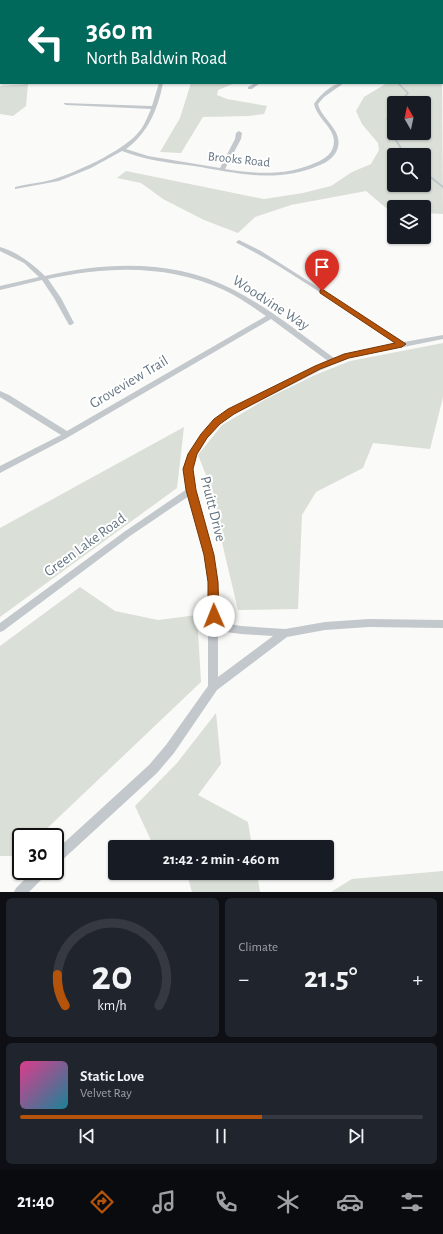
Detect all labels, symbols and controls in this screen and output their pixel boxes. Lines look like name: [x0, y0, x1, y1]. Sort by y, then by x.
icon: left: [20, 16, 72, 68]
text: 360 m: [86, 17, 153, 45]
text: North Baldwin Road: [86, 50, 227, 68]
north arrow: [387, 96, 431, 140]
map controls: [387, 96, 431, 244]
button: search: [387, 148, 431, 192]
street label: Brooks Road: [207, 150, 271, 170]
button: layers: [387, 200, 431, 244]
pin: [305, 250, 339, 291]
icon: arrive: [311, 256, 333, 278]
street label: Woodvine Way: [230, 273, 313, 334]
street label: Groveview Trail: [87, 353, 171, 411]
street label: Pruitt Drive: [198, 475, 228, 543]
street label: Green Lake Road: [42, 510, 129, 579]
position arrow: [193, 595, 235, 637]
speed limit sign: 30: [12, 828, 64, 880]
text: 21:42 · 2 min · 460 m: [163, 852, 279, 867]
text: Climate: [239, 941, 278, 954]
text: 20: [92, 955, 133, 996]
text: 21.5°: [304, 963, 358, 993]
text: −: [239, 968, 249, 990]
text: +: [412, 968, 423, 990]
text: km/h: [98, 998, 127, 1012]
text: Static Love: [80, 1069, 144, 1084]
text: Velvet Ray: [80, 1087, 132, 1100]
icon: previous: [76, 1125, 98, 1147]
icon: pause: [210, 1125, 232, 1147]
icon: next: [345, 1125, 367, 1147]
icon: directions: [88, 1188, 116, 1216]
icon: music: [150, 1188, 178, 1216]
icon: phone: [212, 1188, 240, 1216]
icon: climate: [274, 1188, 302, 1216]
icon: car: [336, 1188, 364, 1216]
icon: filters: [398, 1188, 426, 1216]
text: 21:40: [17, 1193, 54, 1211]

